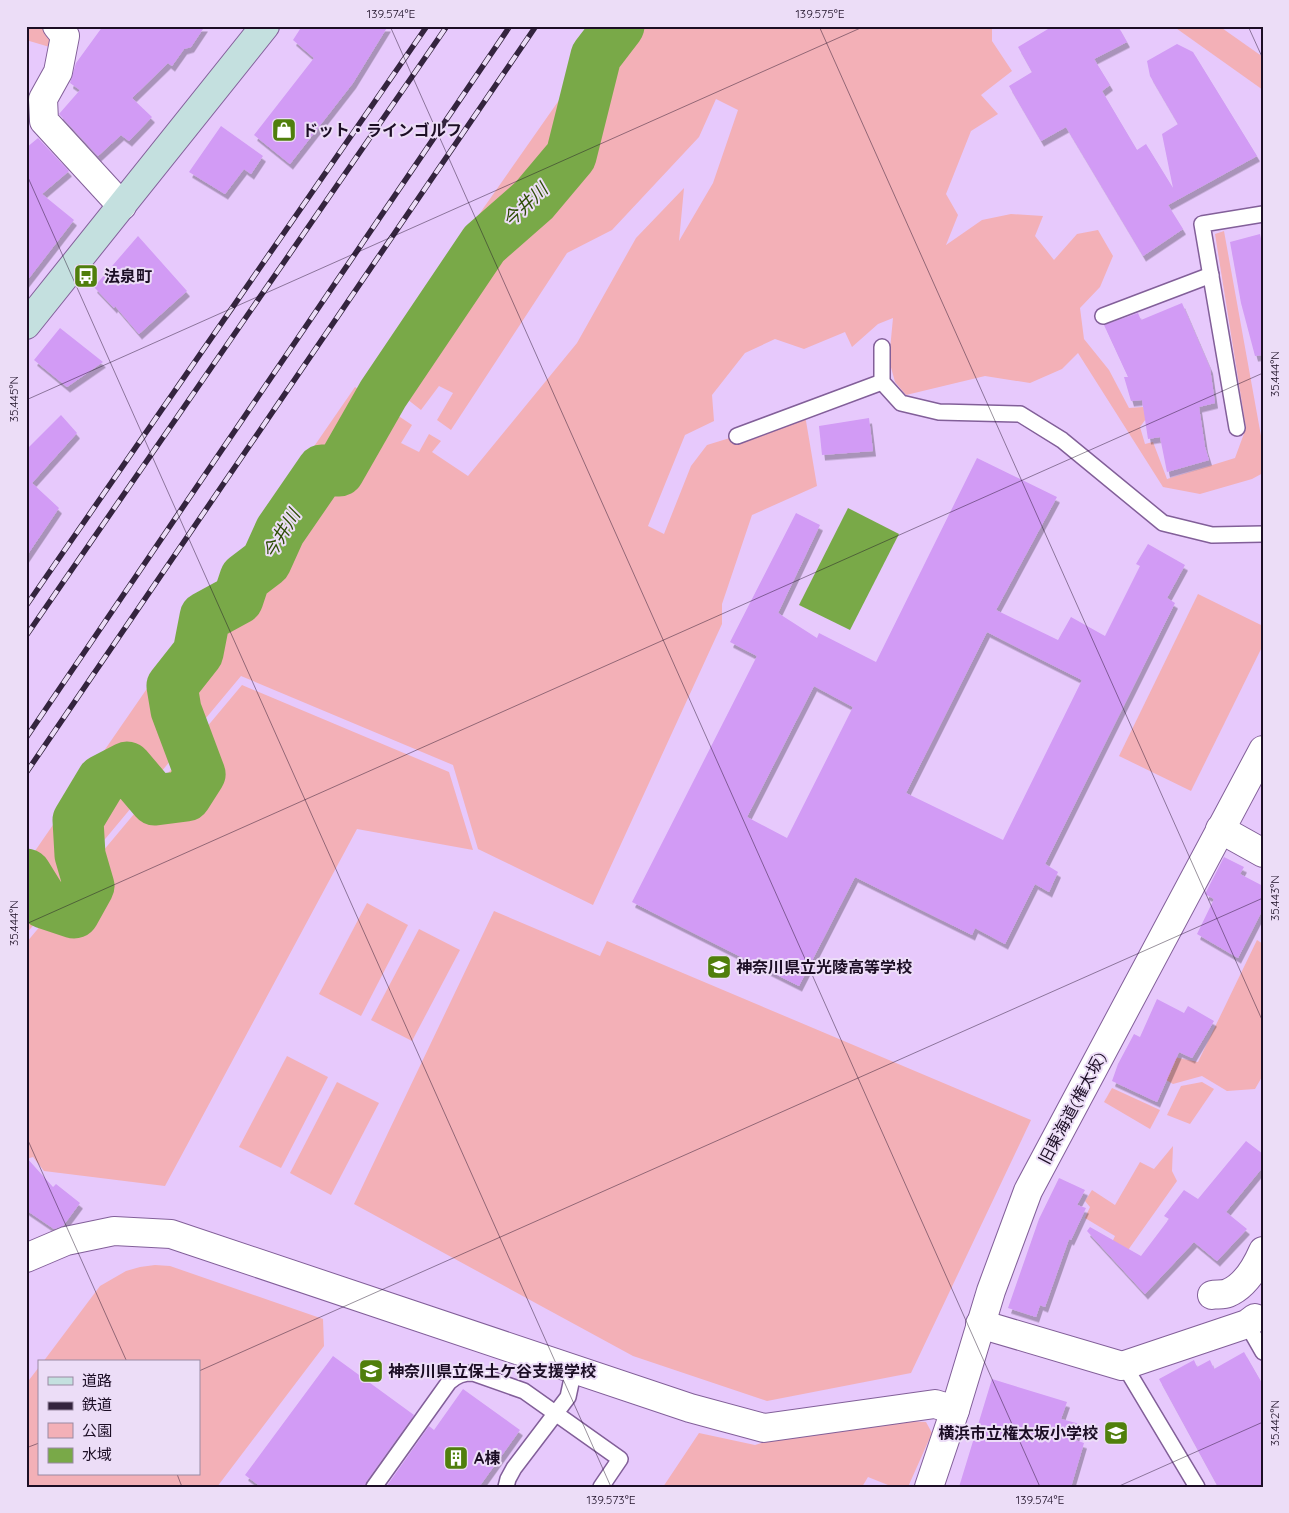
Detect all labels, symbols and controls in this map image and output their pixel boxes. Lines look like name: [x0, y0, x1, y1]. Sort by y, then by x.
text: 139.574°E: [367, 6, 415, 21]
text: 139.575°E: [795, 6, 845, 21]
shop icon: ドット・ラインゴルフ: [271, 117, 297, 143]
place label: ドット・ラインゴルフ: [302, 120, 462, 140]
water label: 今井川: [498, 177, 554, 232]
bus stop icon: 法泉町: [73, 263, 99, 289]
place label: 法泉町: [104, 266, 152, 286]
text: 35.444°N: [1267, 351, 1282, 397]
text: 35.445°N: [6, 376, 21, 422]
water label: 今井川: [257, 503, 306, 563]
text: 35.443°N: [1267, 875, 1282, 921]
text: 35.444°N: [6, 900, 21, 946]
school or university icon: 神奈川県立光陵高等学校: [706, 954, 732, 980]
place label: 神奈川県立光陵高等学校: [736, 957, 912, 977]
street label: 旧東海道(権太坂): [1034, 1049, 1110, 1167]
school or university icon: 神奈川県立保土ケ谷支援学校: [358, 1358, 384, 1384]
legend: [38, 1360, 200, 1476]
place label: 神奈川県立保土ケ谷支援学校: [388, 1361, 596, 1381]
text: 道路: [82, 1371, 112, 1390]
text: 鉄道: [82, 1395, 112, 1414]
text: 35.442°N: [1267, 1400, 1282, 1446]
school or university icon: 横浜市立権太坂小学校: [1103, 1420, 1129, 1446]
text: 公園: [82, 1421, 112, 1440]
place label: 横浜市立権太坂小学校: [938, 1423, 1098, 1443]
text: 水域: [82, 1445, 112, 1464]
building icon: A棟: [443, 1445, 469, 1471]
place label: A棟: [474, 1448, 500, 1468]
text: 139.573°E: [587, 1492, 636, 1507]
text: 139.574°E: [1016, 1492, 1064, 1507]

